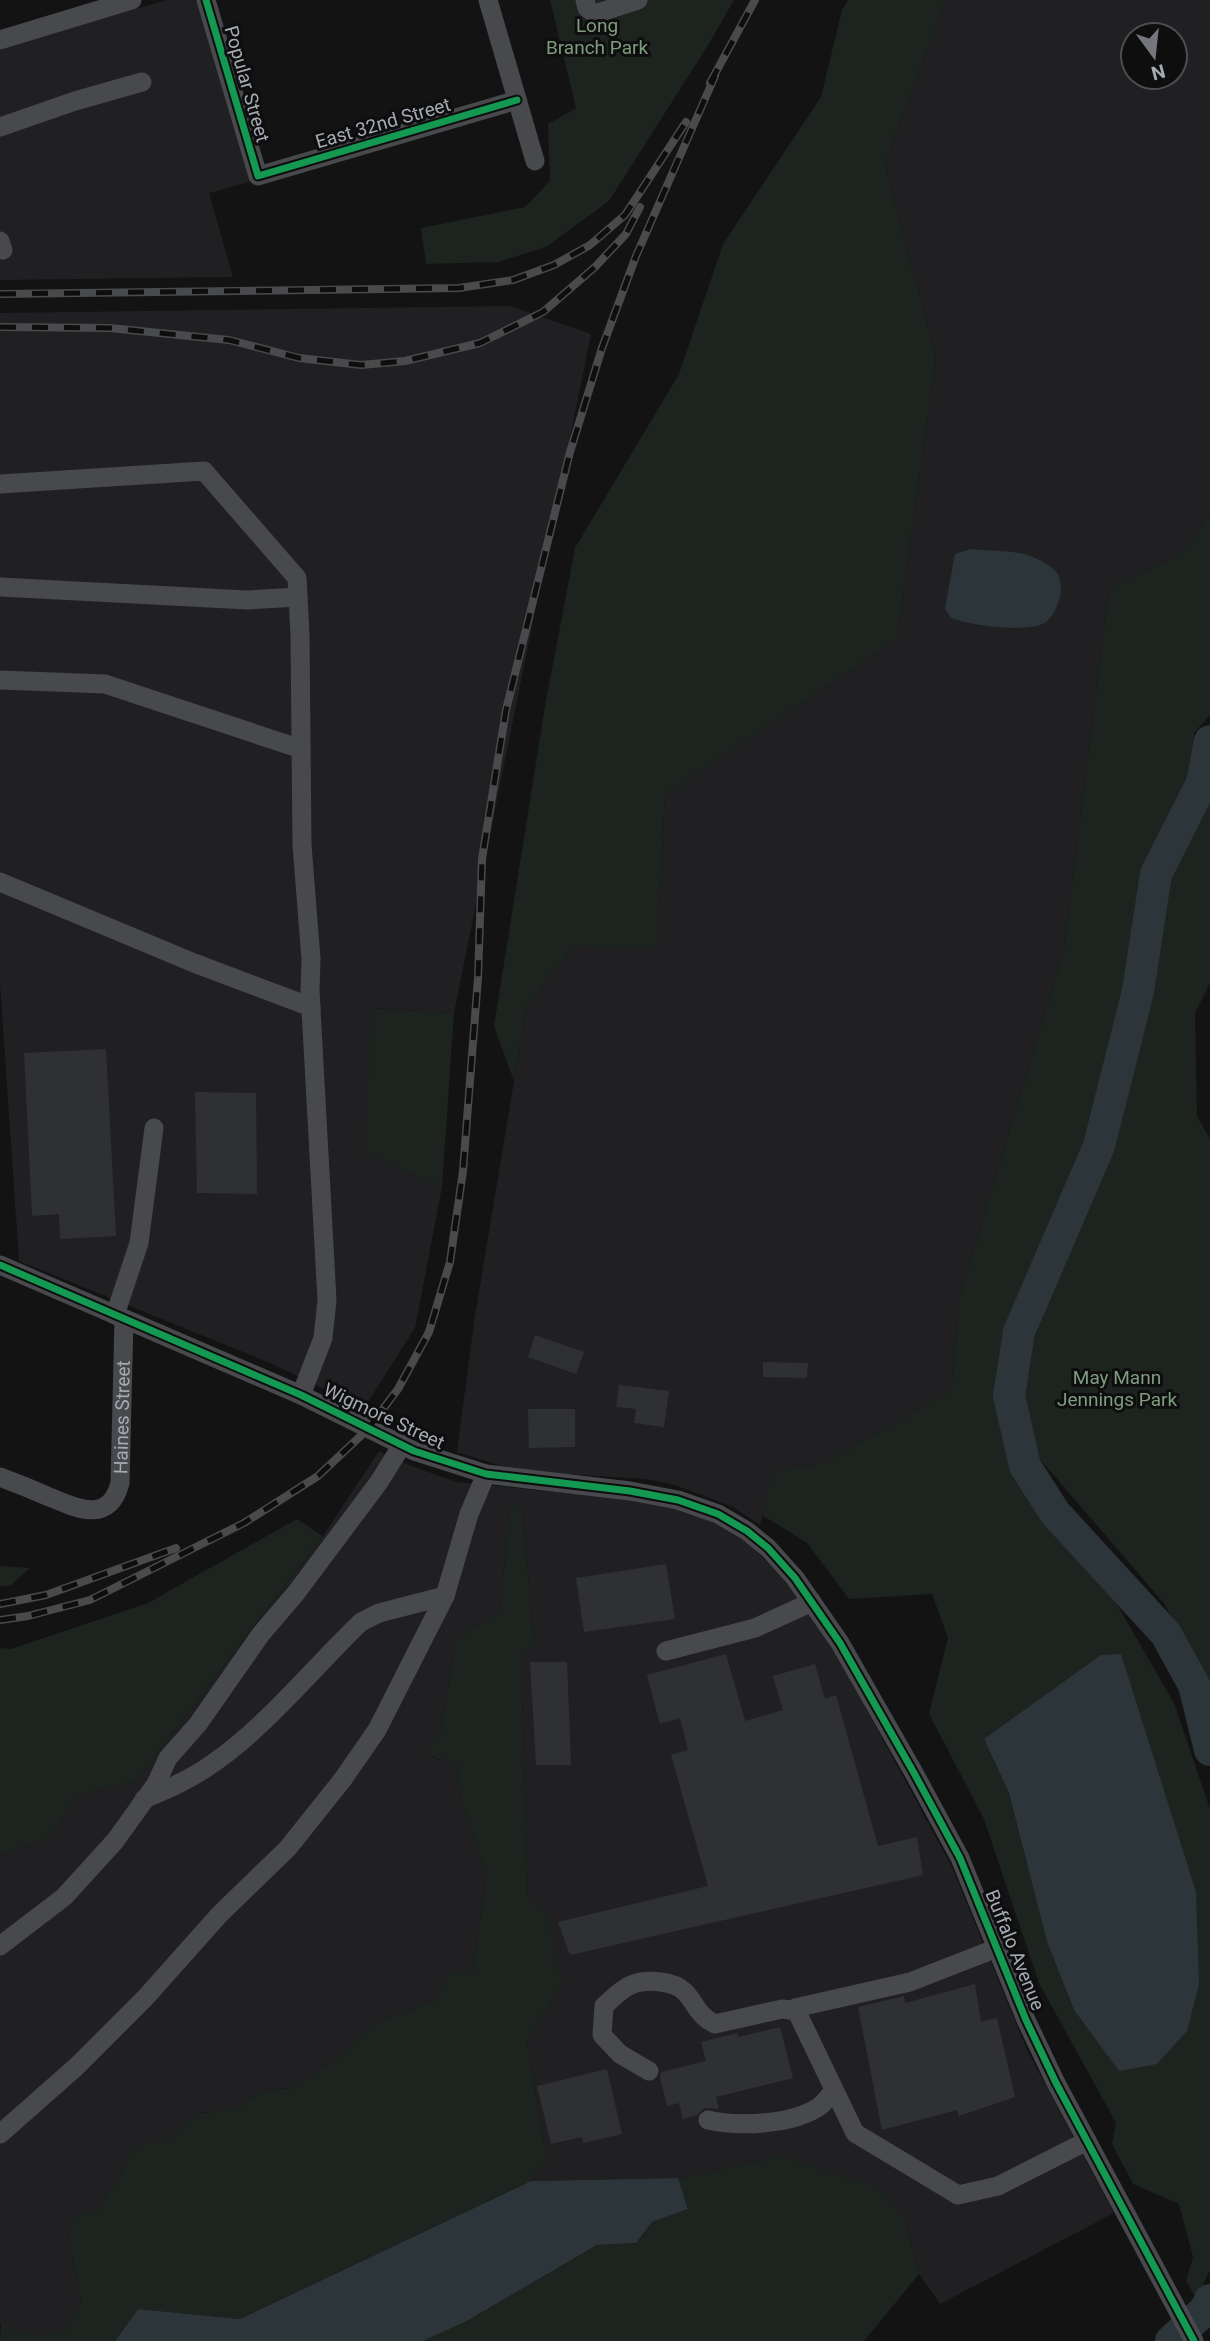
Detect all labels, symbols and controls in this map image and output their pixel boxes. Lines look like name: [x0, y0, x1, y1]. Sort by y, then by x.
park label: Long Branch Park: [546, 14, 648, 59]
north arrow: [1119, 21, 1189, 91]
street label: Popular Street: [219, 23, 275, 145]
text: N: [1149, 59, 1168, 85]
street label: East 32nd Street: [313, 93, 453, 153]
street label: Haines Street: [109, 1360, 135, 1474]
park label: May Mann Jennings Park: [1057, 1366, 1177, 1411]
street label: Wigmore Street: [320, 1378, 448, 1454]
street label: Buffalo Avenue: [980, 1886, 1050, 2014]

